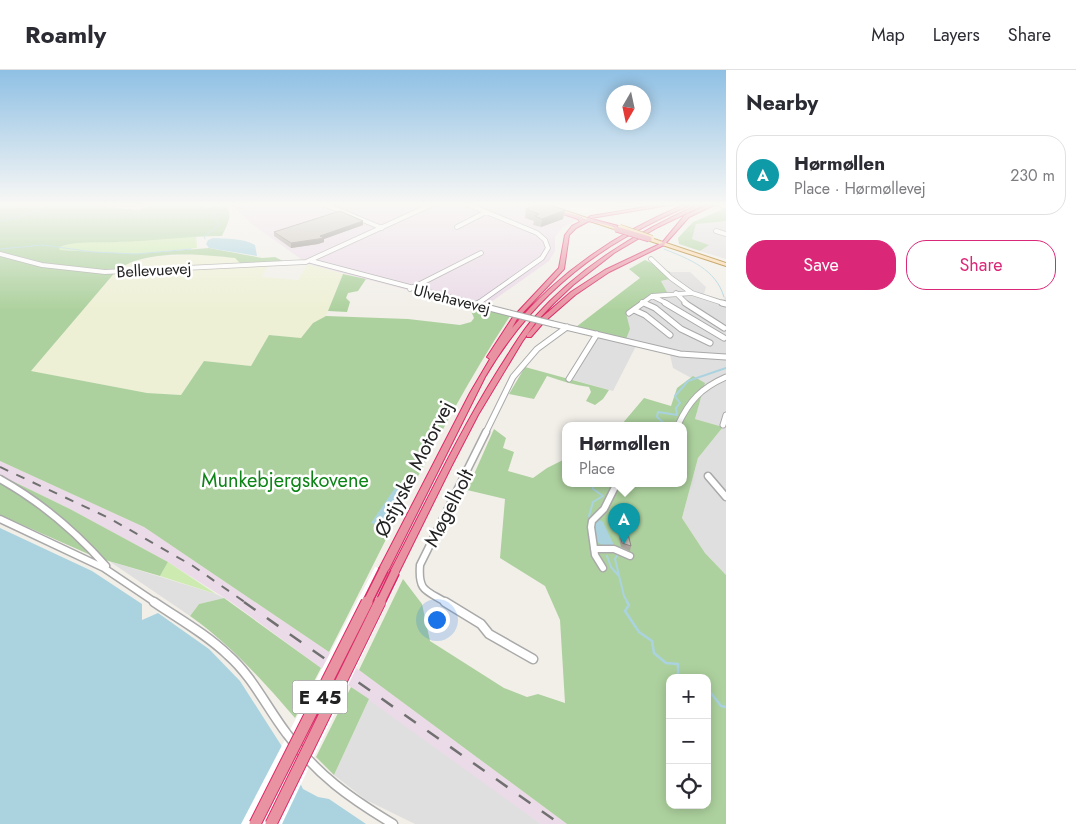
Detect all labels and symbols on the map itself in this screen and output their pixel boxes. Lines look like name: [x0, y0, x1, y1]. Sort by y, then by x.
north arrow: [606, 85, 651, 130]
street label: Bellevuevej: [116, 257, 192, 283]
street label: Ulvehavevej: [411, 278, 493, 320]
street label: Østjyske Motorvej: [367, 396, 461, 542]
street label: Møgelholt: [417, 464, 481, 552]
park label: Munkebjergskovene: [201, 466, 369, 495]
pin: A: [608, 503, 640, 544]
your location: [424, 607, 450, 633]
road number: E 45: [292, 680, 348, 714]

